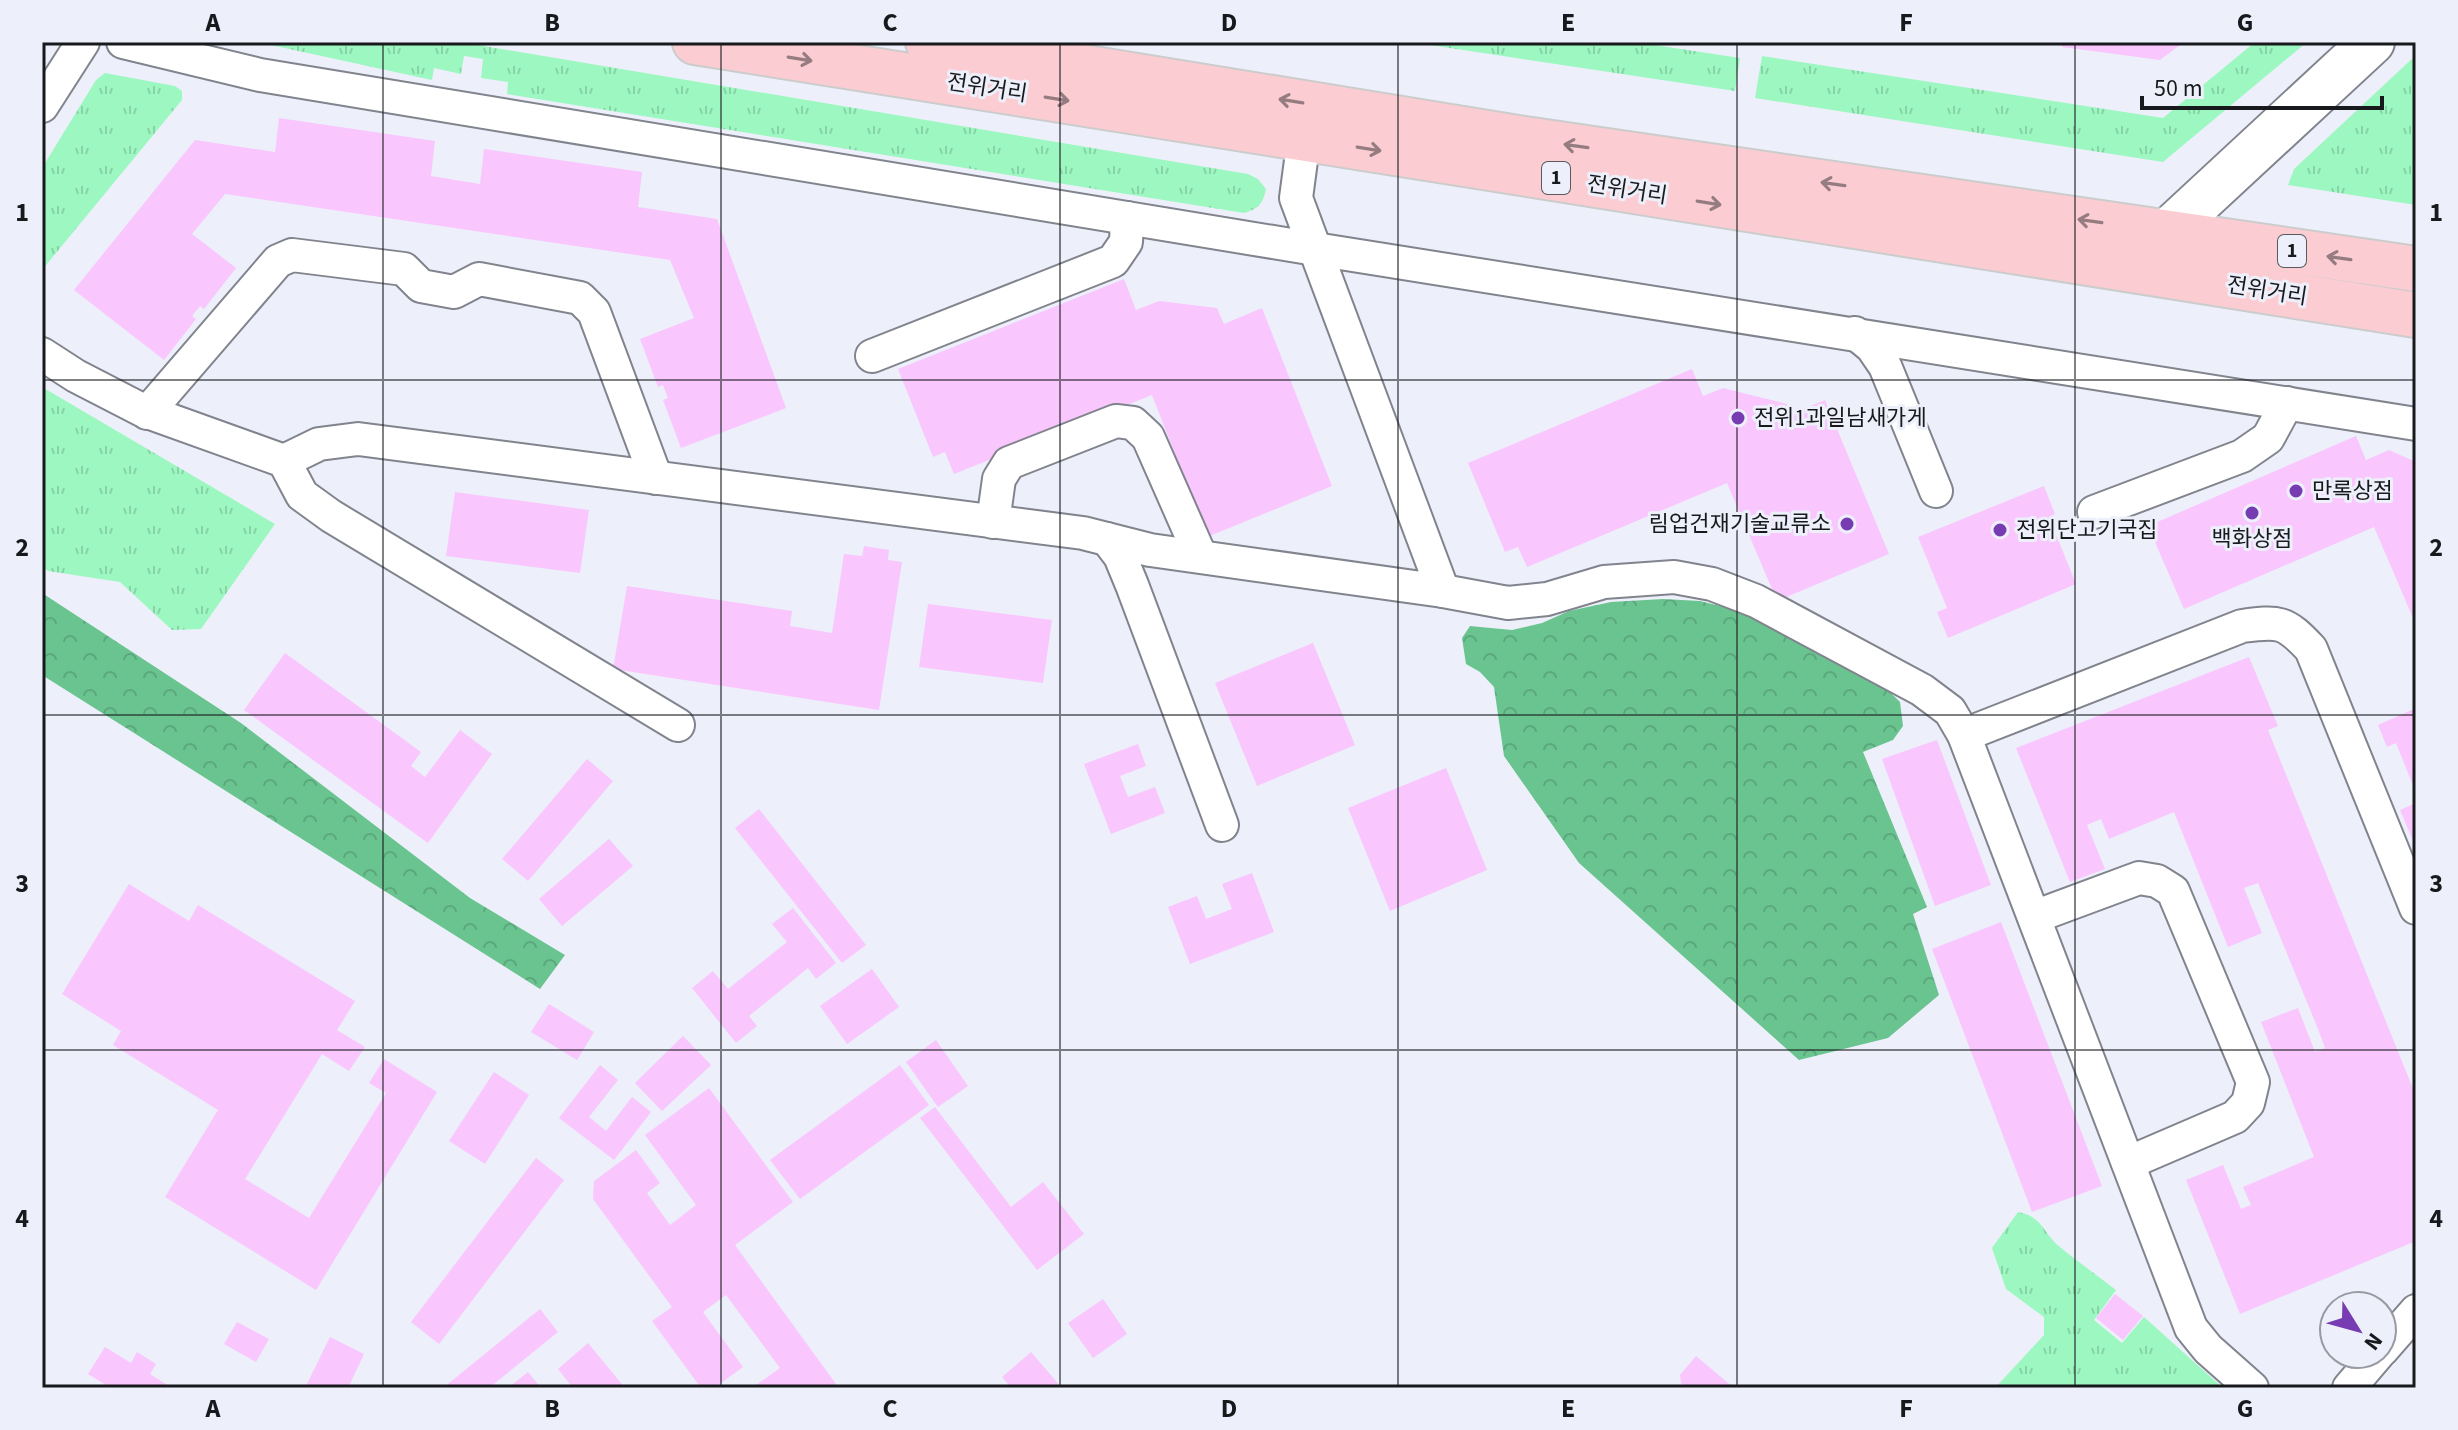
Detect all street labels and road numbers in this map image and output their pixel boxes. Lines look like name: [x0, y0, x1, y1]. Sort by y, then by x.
street label: 전위거리: [945, 66, 1029, 110]
road number: 1: [1542, 162, 1570, 194]
street label: 전위거리: [1585, 168, 1669, 212]
road number: 1: [2278, 235, 2306, 267]
street label: 전위거리: [2225, 269, 2309, 313]

